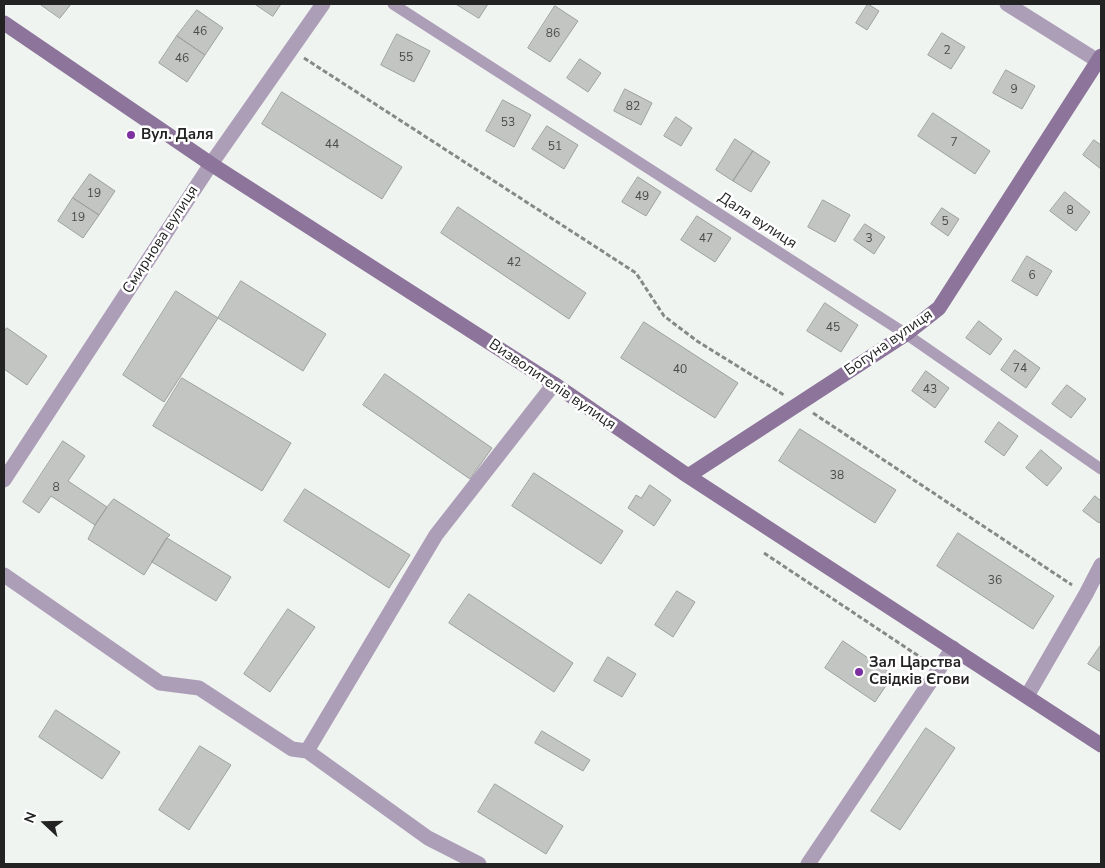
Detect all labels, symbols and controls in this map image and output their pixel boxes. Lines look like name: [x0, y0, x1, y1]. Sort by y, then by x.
house number: 46: [193, 25, 207, 39]
house number: 86: [546, 27, 560, 41]
house number: 2: [943, 44, 951, 58]
house number: 55: [399, 51, 413, 65]
house number: 46: [175, 52, 189, 66]
house number: 9: [1010, 83, 1018, 97]
house number: 82: [626, 100, 640, 114]
house number: 53: [501, 116, 515, 130]
place label: Вул. Даля: [141, 126, 213, 144]
marker: Вул. Даля: [125, 129, 137, 141]
house number: 7: [950, 136, 958, 150]
house number: 44: [325, 138, 339, 152]
house number: 51: [548, 140, 562, 154]
street label: Смирнова вулиця: [119, 183, 203, 297]
house number: 19: [87, 187, 101, 201]
street label: Даля вулиця: [714, 189, 800, 253]
house number: 49: [635, 190, 649, 204]
house number: 8: [1066, 204, 1074, 218]
house number: 19: [71, 211, 85, 225]
house number: 5: [941, 215, 949, 229]
house number: 47: [699, 232, 713, 246]
house number: 3: [865, 232, 873, 246]
house number: 42: [507, 256, 521, 270]
house number: 6: [1028, 269, 1036, 283]
street label: Богуна вулиця: [841, 306, 937, 380]
house number: 45: [826, 321, 840, 335]
street label: Визволителів вулиця: [485, 336, 619, 434]
house number: 74: [1013, 362, 1027, 376]
house number: 40: [673, 363, 687, 377]
house number: 43: [923, 383, 937, 397]
house number: 38: [830, 469, 844, 483]
house number: 8: [52, 481, 60, 495]
house number: 36: [988, 574, 1002, 588]
place label: Зал Царства Свідків Єгови: [869, 654, 969, 689]
marker: Зал Царства Свідків Єгови: [853, 666, 865, 678]
north arrow: [20, 798, 70, 848]
text: N: [20, 809, 41, 826]

